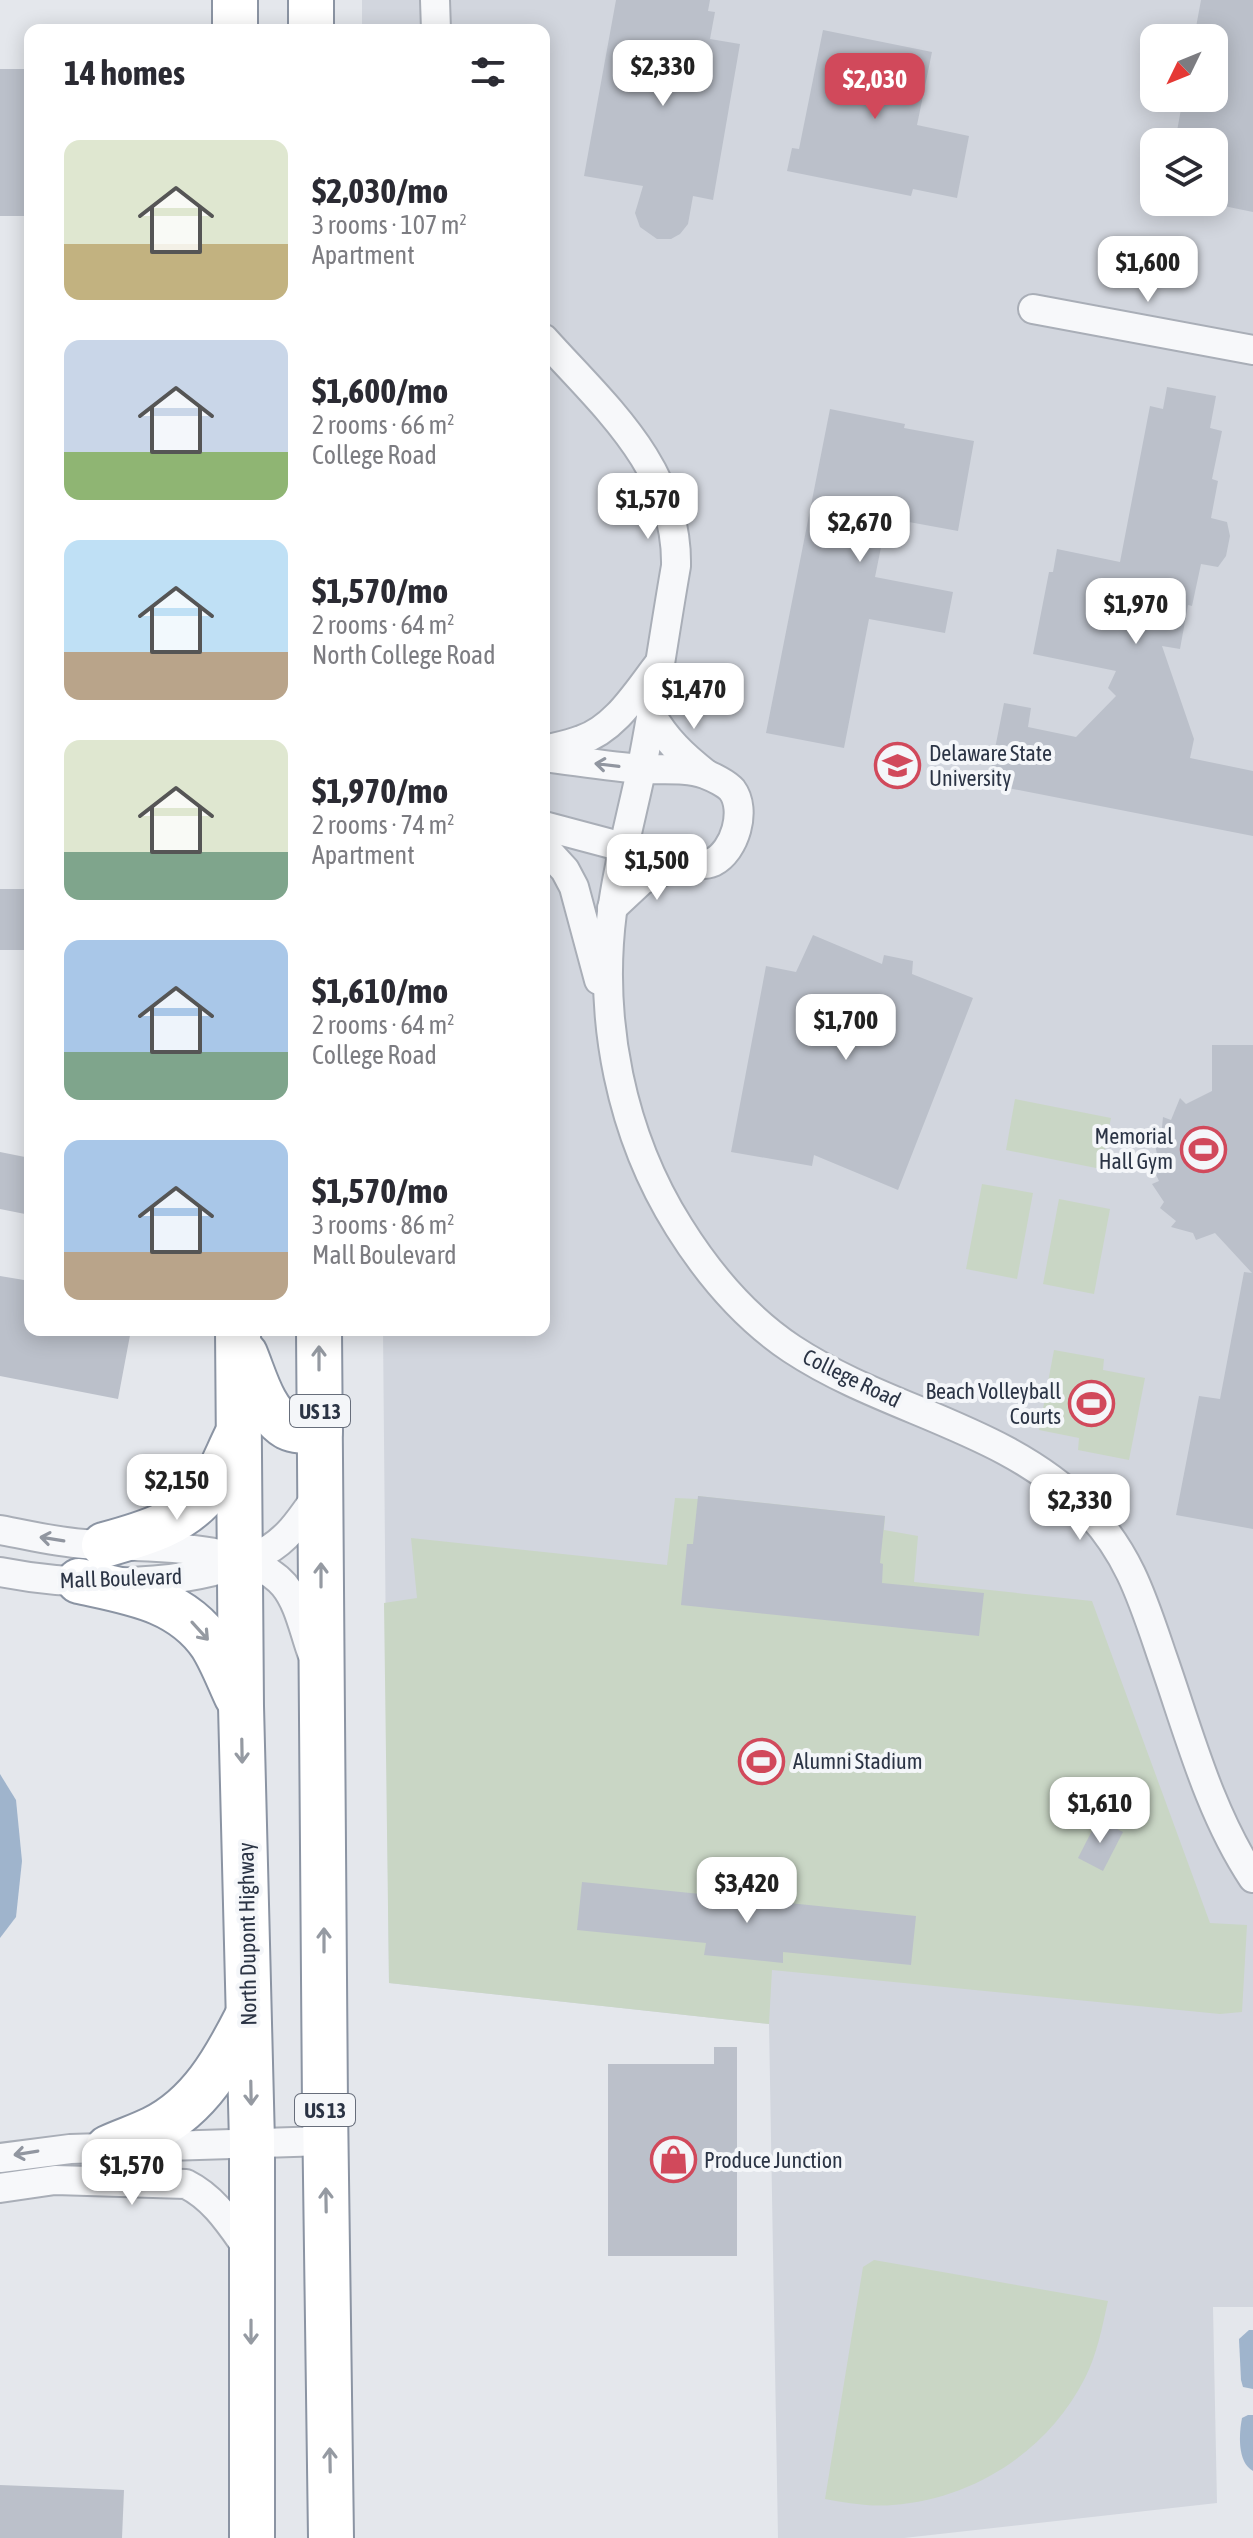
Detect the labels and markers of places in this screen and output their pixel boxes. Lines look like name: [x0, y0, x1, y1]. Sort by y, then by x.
pin: $2,330: [598, 40, 728, 108]
pin: $2,030: [810, 53, 940, 121]
pin: $1,600: [1083, 236, 1213, 304]
pin: $1,570: [583, 473, 713, 541]
pin: $2,670: [795, 496, 925, 564]
pin: $1,970: [1071, 578, 1201, 646]
pin: $1,470: [629, 663, 759, 731]
place label: Delaware State University: [929, 740, 1052, 791]
school or university icon: Delaware State University: [874, 742, 922, 790]
pin: $1,500: [592, 834, 722, 902]
pin: $1,700: [781, 994, 911, 1062]
place label: Memorial Hall Gym: [1094, 1123, 1173, 1174]
sports icon: Memorial Hall Gym: [1180, 1125, 1228, 1173]
place label: Beach Volleyball Courts: [925, 1378, 1061, 1429]
sports icon: Beach Volleyball Courts: [1068, 1380, 1116, 1428]
pin: $2,150: [112, 1454, 242, 1522]
pin: $2,330: [1015, 1474, 1145, 1542]
sports icon: Alumni Stadium: [738, 1737, 786, 1785]
place label: Alumni Stadium: [793, 1748, 923, 1774]
pin: $1,610: [1035, 1777, 1165, 1845]
pin: $3,420: [682, 1857, 812, 1925]
shop icon: Produce Junction: [649, 2136, 697, 2184]
pin: $1,570: [67, 2139, 197, 2207]
place label: Produce Junction: [704, 2147, 843, 2173]

